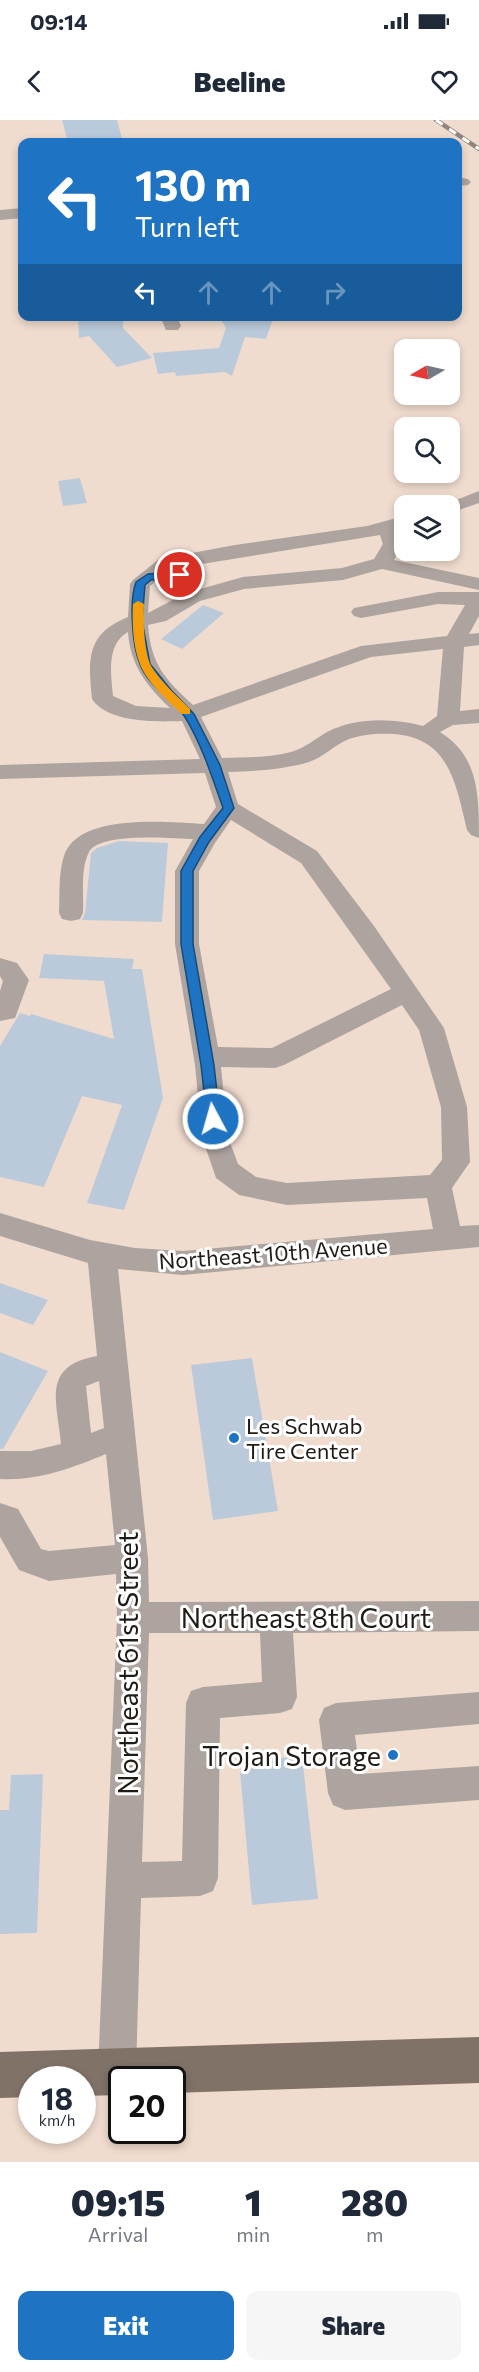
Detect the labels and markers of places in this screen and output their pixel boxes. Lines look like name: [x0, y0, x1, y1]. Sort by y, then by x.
pin: [154, 549, 205, 600]
place label: Les Schwab Tire Center: [246, 1412, 362, 1464]
marker: Les Schwab Tire Center: [227, 1431, 241, 1445]
place label: Trojan Storage: [202, 1739, 381, 1772]
marker: Trojan Storage: [386, 1748, 400, 1762]

